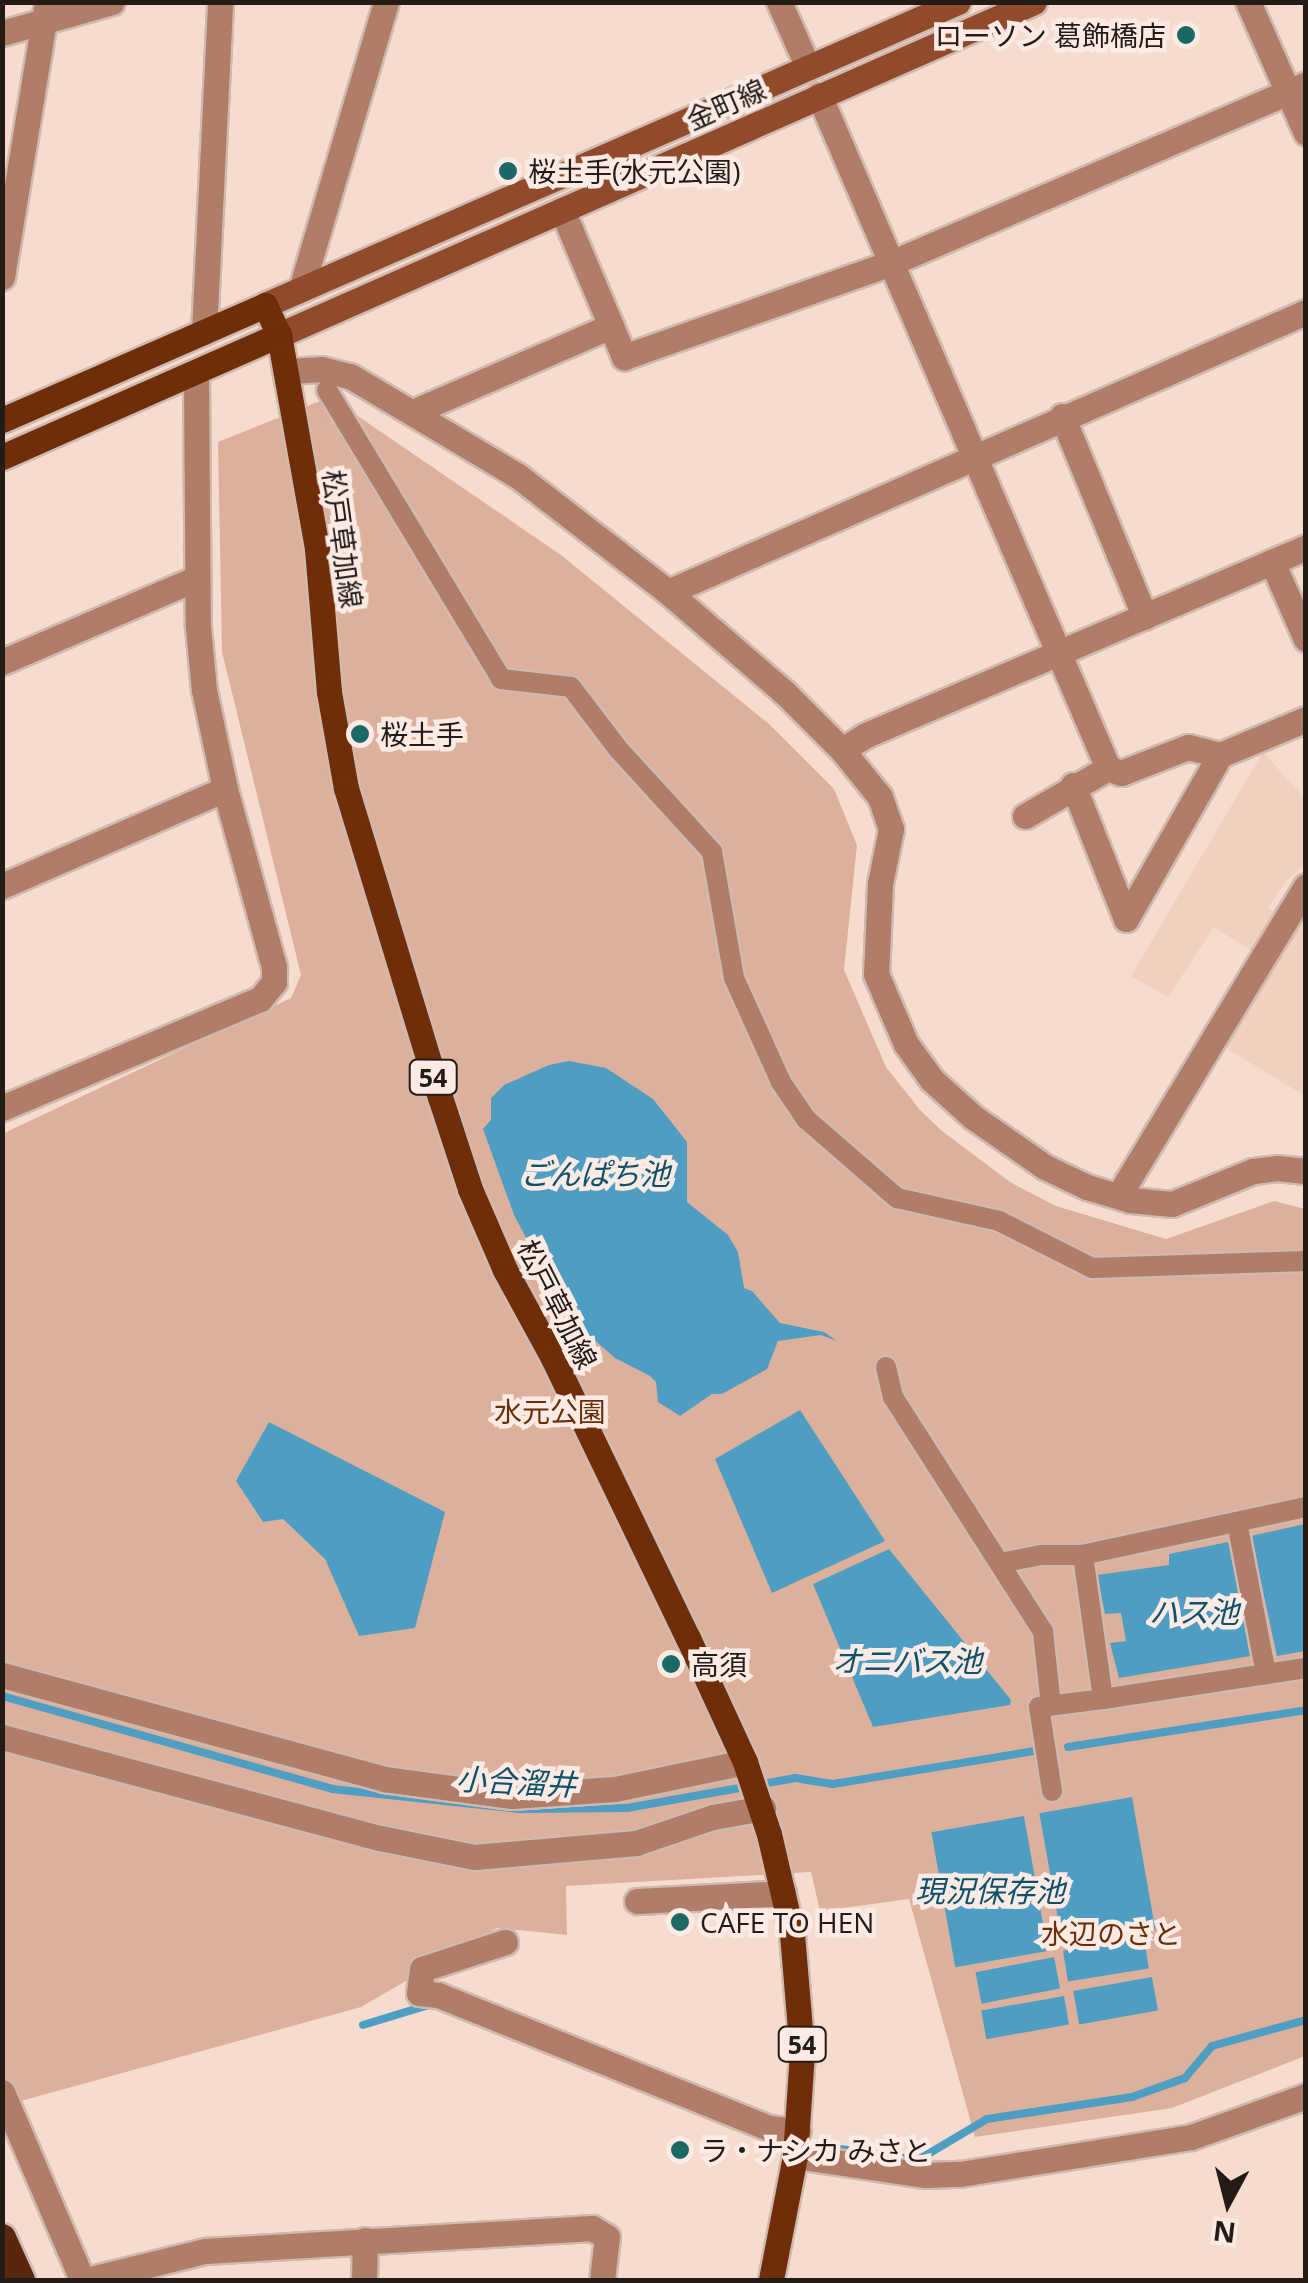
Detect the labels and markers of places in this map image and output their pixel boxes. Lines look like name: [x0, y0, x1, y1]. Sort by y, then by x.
place label: ローソン 葛飾橋店: [935, 18, 1166, 52]
marker: ローソン 葛飾橋店: [1175, 24, 1197, 46]
place label: 桜土手(水元公園): [528, 154, 741, 188]
marker: 桜土手(水元公園): [497, 160, 519, 182]
place label: 桜土手: [380, 717, 464, 751]
marker: 桜土手: [349, 723, 371, 745]
place label: 高須: [691, 1647, 747, 1681]
marker: 高須: [660, 1653, 682, 1675]
place label: CAFE TO HEN: [700, 1905, 874, 1939]
marker: CAFE TO HEN: [669, 1911, 691, 1933]
place label: ラ・ナシカ みさと: [700, 2133, 931, 2167]
marker: ラ・ナシカ みさと: [669, 2139, 691, 2161]

